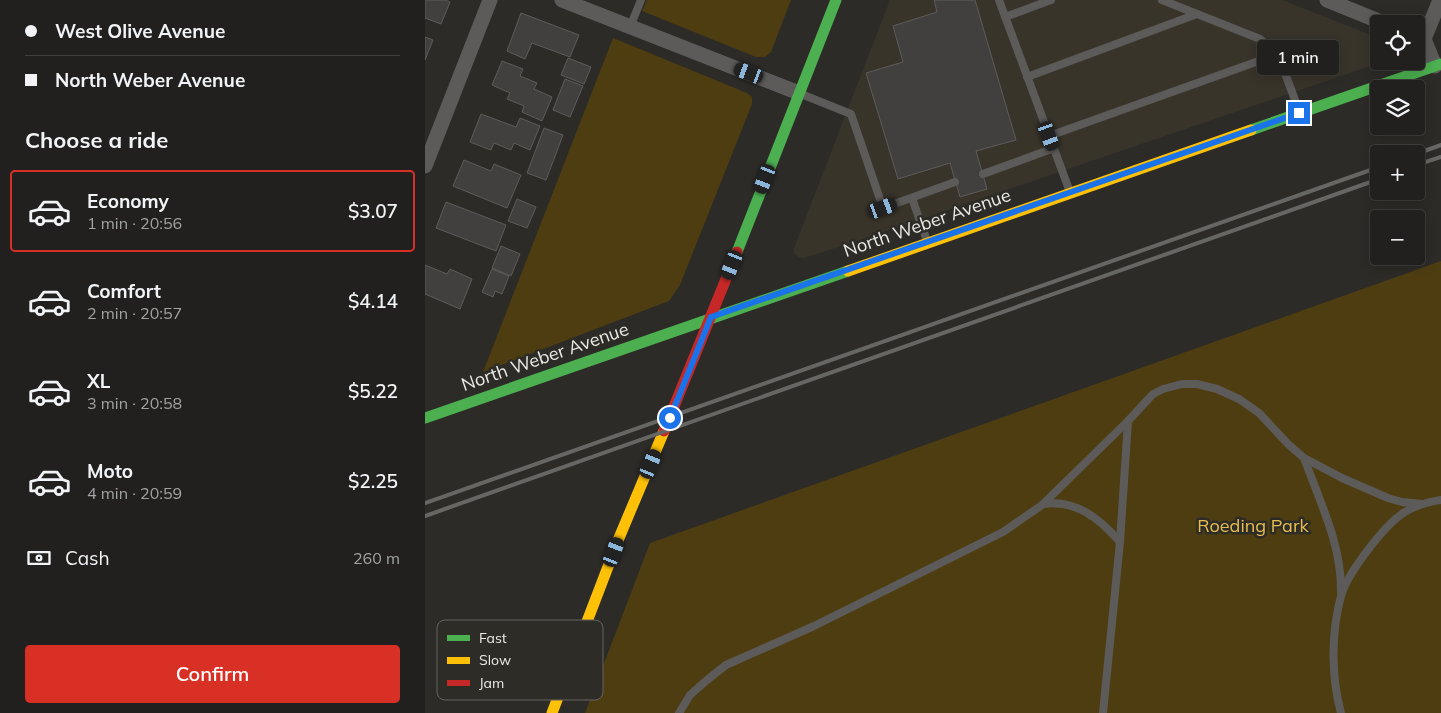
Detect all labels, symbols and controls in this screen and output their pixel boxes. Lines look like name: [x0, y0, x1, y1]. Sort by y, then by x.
map controls: [1370, 15, 1425, 265]
button: locate: [1370, 15, 1425, 70]
text: West Olive Avenue: [55, 19, 225, 43]
callout: 1 min: [1258, 41, 1340, 76]
text: 1 min: [1277, 47, 1319, 67]
car: [732, 61, 765, 85]
text: North Weber Avenue: [55, 68, 245, 92]
button: layers: [1370, 80, 1425, 135]
route end: [1288, 102, 1310, 124]
car: [1036, 119, 1061, 153]
text: Choose a ride: [25, 126, 168, 154]
button: +: [1370, 145, 1425, 200]
car: [752, 162, 777, 196]
street label: North Weber Avenue: [840, 183, 1014, 262]
icon: car: [27, 189, 72, 234]
text: Economy: [87, 189, 169, 213]
car: [866, 196, 899, 220]
text: $3.07: [348, 199, 398, 223]
button: −: [1370, 210, 1425, 265]
text: 1 min · 20:56: [87, 213, 182, 233]
car: [719, 248, 744, 282]
icon: car: [27, 279, 72, 324]
text: Comfort: [87, 279, 161, 303]
text: $4.14: [348, 289, 398, 313]
text: 2 min · 20:57: [87, 303, 182, 323]
street label: North Weber Avenue: [458, 317, 632, 396]
icon: car: [27, 369, 72, 414]
text: XL: [87, 369, 110, 393]
text: $5.22: [348, 379, 398, 403]
text: 3 min · 20:58: [87, 393, 182, 413]
route start: [659, 407, 681, 429]
car: [638, 447, 663, 481]
icon: car: [27, 459, 72, 504]
text: Moto: [87, 459, 133, 483]
text: $2.25: [348, 469, 398, 493]
text: 4 min · 20:59: [87, 483, 182, 503]
park label: Roeding Park: [1197, 514, 1309, 537]
car: [601, 535, 626, 569]
icon: cash: [25, 544, 53, 572]
text: Cash: [65, 546, 110, 570]
text: 260 m: [353, 548, 400, 568]
legend: [437, 620, 603, 700]
text: Fast: [479, 629, 507, 647]
button: Confirm: [25, 645, 400, 703]
text: Slow: [479, 651, 511, 669]
text: Jam: [479, 674, 504, 692]

